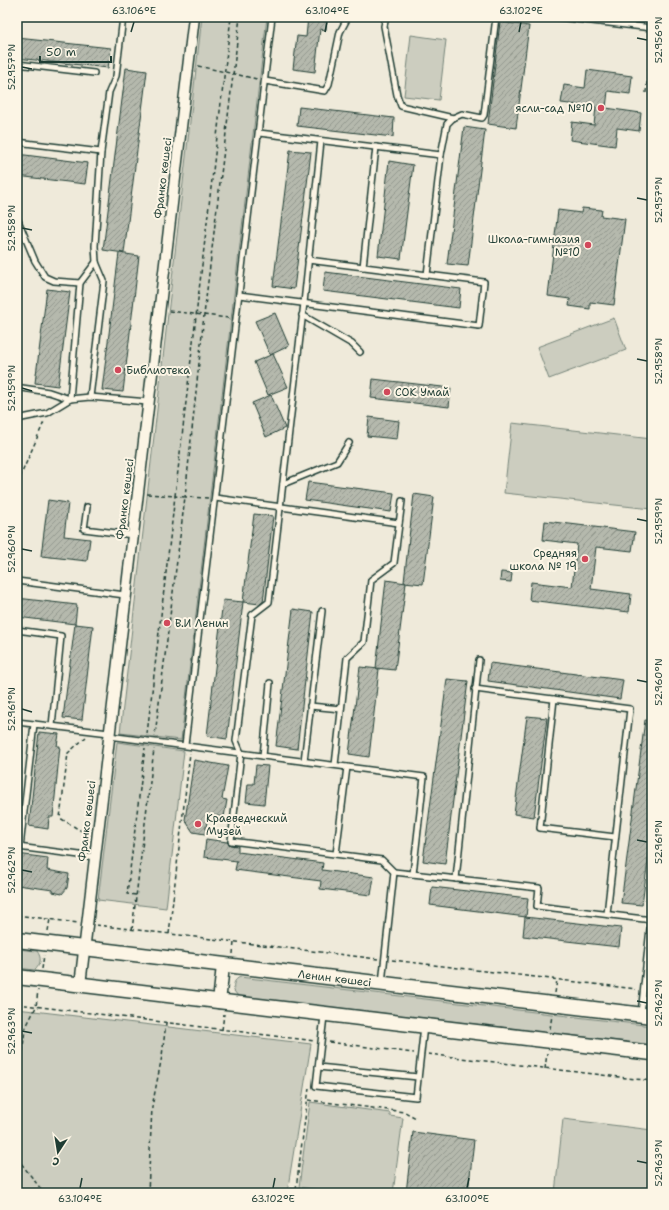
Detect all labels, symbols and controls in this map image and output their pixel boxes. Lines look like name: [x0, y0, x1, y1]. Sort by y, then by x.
text: 63.106°E: [112, 4, 156, 17]
text: 63.104°E: [305, 4, 349, 17]
text: 63.102°E: [499, 4, 543, 17]
text: 52.956°N: [652, 17, 665, 63]
scale bar: [40, 38, 111, 64]
text: 52.957°N: [5, 44, 18, 90]
text: 50 m: [46, 44, 76, 60]
place label: ясли-сад №10: [515, 101, 593, 116]
marker: ясли-сад №10: [596, 103, 606, 113]
street label: Франко көшесі: [151, 137, 175, 219]
text: 52.957°N: [652, 177, 665, 223]
text: 52.958°N: [5, 205, 18, 251]
place label: Школа-гимназия №10: [488, 232, 580, 260]
marker: Школа-гимназия №10: [583, 240, 593, 250]
text: 52.958°N: [652, 338, 665, 384]
place label: Библиотека: [126, 363, 190, 378]
text: 52.959°N: [5, 365, 18, 411]
marker: Библиотека: [113, 365, 123, 375]
place label: СОК Умай: [395, 385, 449, 400]
marker: СОК Умай: [382, 387, 392, 397]
street label: Франко көшесі: [113, 458, 137, 540]
text: 52.959°N: [652, 498, 665, 544]
text: 52.960°N: [5, 525, 18, 573]
place label: Средняя школа № 19: [510, 546, 577, 574]
marker: Средняя школа № 19: [580, 554, 590, 564]
place label: В.И Ленин: [175, 616, 229, 631]
marker: В.И Ленин: [162, 618, 172, 628]
text: 52.960°N: [652, 658, 665, 706]
text: 52.961°N: [5, 687, 18, 731]
street label: Франко көшесі: [75, 780, 99, 862]
place label: Краеведческий Музей: [206, 811, 287, 839]
marker: Краеведческий Музей: [193, 819, 203, 829]
text: 52.961°N: [652, 820, 665, 864]
text: 52.962°N: [5, 847, 18, 893]
street label: Ленин көшесі: [297, 966, 372, 990]
text: 52.962°N: [652, 980, 665, 1026]
text: 52.963°N: [5, 1008, 18, 1054]
north arrow: [38, 1132, 78, 1172]
text: 52.963°N: [652, 1140, 665, 1186]
text: С: [51, 1153, 61, 1169]
text: 63.104°E: [58, 1192, 102, 1205]
text: 63.102°E: [251, 1192, 295, 1205]
text: 63.100°E: [445, 1192, 489, 1205]

